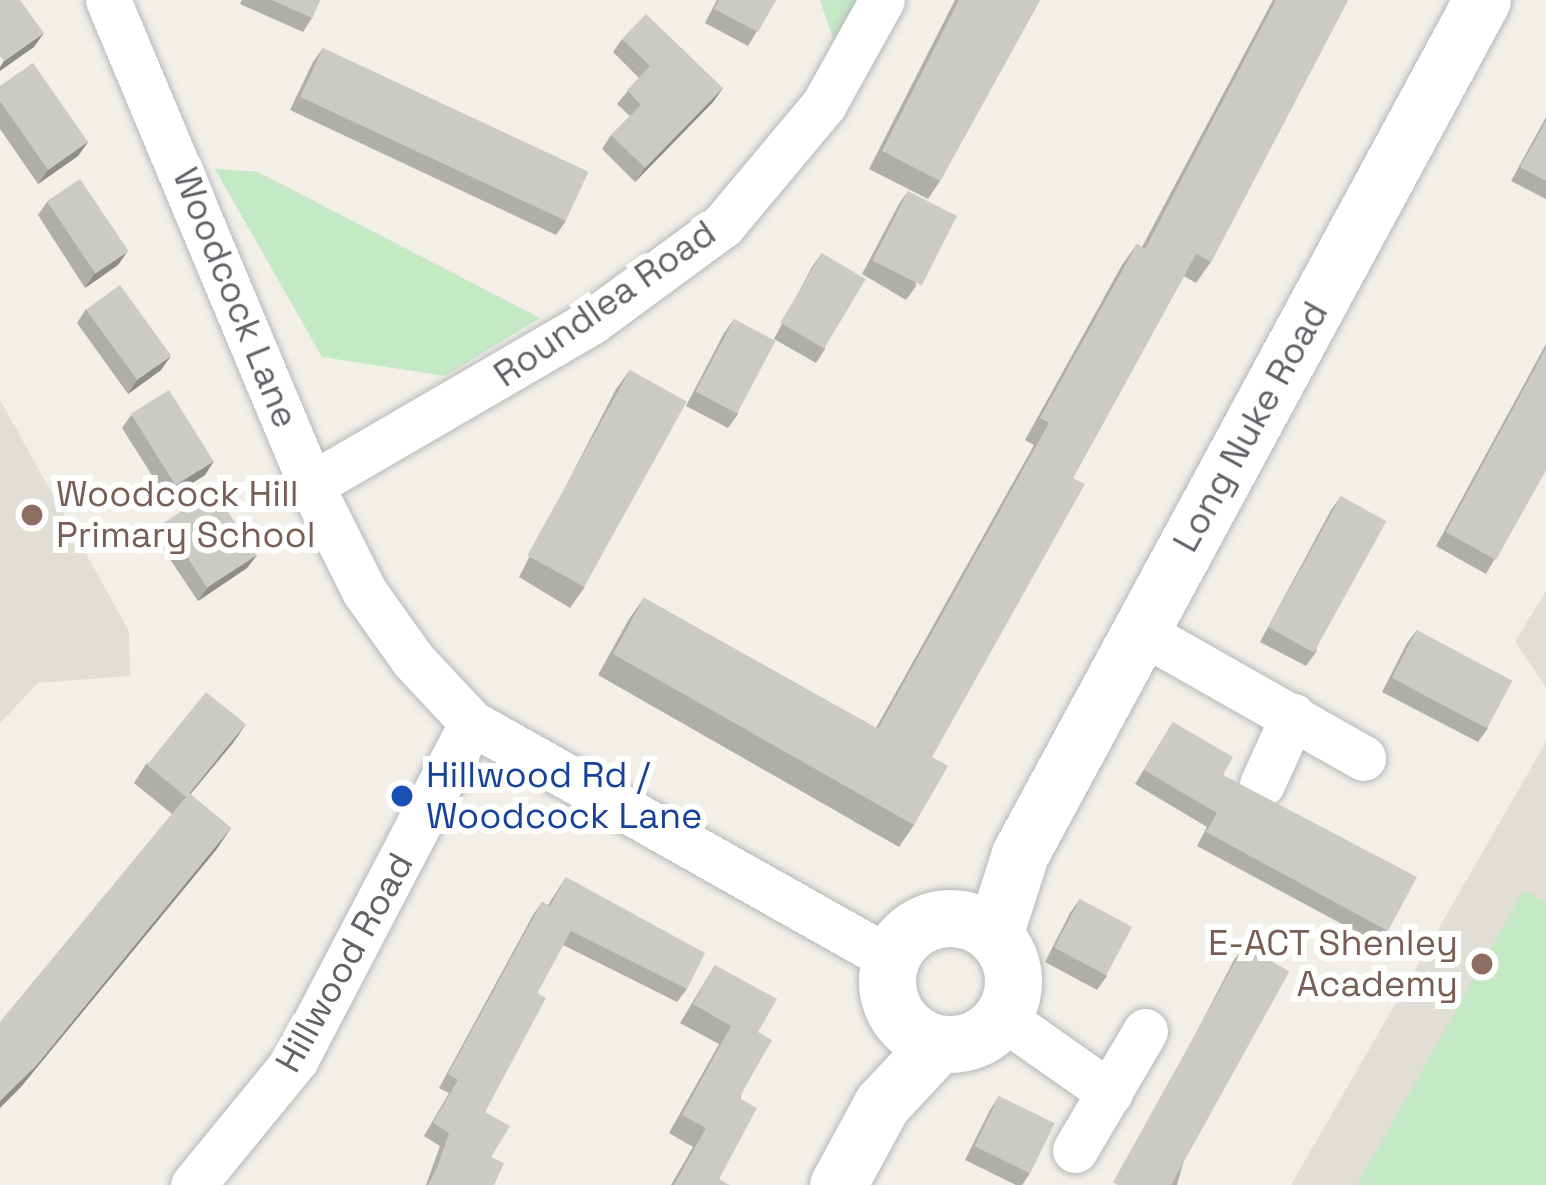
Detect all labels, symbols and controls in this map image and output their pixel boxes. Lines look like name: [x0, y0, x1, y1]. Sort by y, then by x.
street label: Woodcock Lane: [163, 162, 307, 434]
street label: Roundlea Road: [486, 212, 724, 396]
street label: Long Nuke Road: [1164, 294, 1338, 560]
place label: Woodcock Hill Primary School: [56, 472, 316, 557]
marker: Woodcock Hill Primary School: [19, 502, 45, 528]
place label: Hillwood Rd / Woodcock Lane: [426, 753, 702, 838]
marker: Hillwood Rd / Woodcock Lane: [389, 783, 415, 809]
street label: Hillwood Road: [267, 846, 423, 1080]
place label: E-ACT Shenley Academy: [1207, 921, 1458, 1006]
marker: E-ACT Shenley Academy: [1469, 951, 1495, 977]

